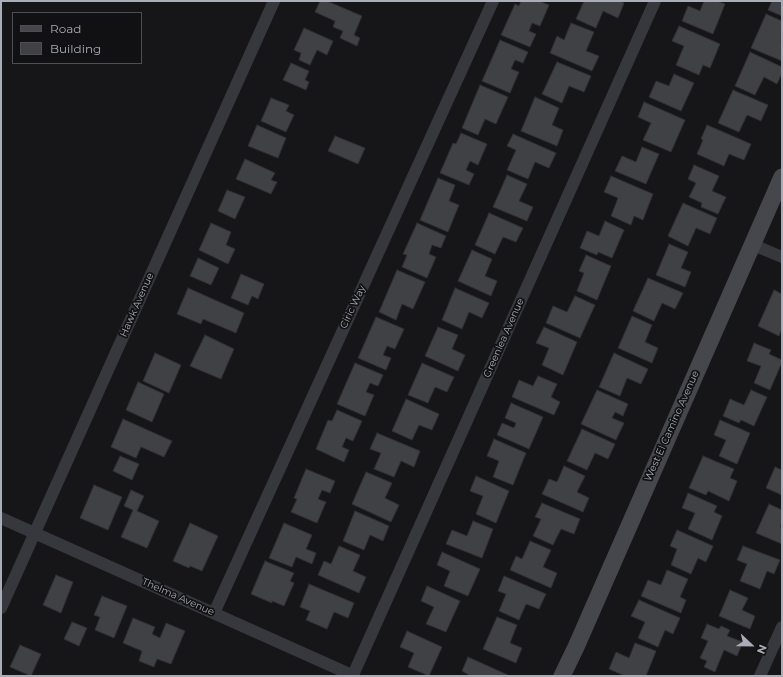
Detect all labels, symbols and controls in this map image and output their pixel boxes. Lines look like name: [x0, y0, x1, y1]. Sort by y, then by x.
legend: [12, 12, 142, 64]
text: Road: [50, 21, 81, 36]
text: Building: [50, 41, 101, 56]
street label: Hawk Avenue: [117, 271, 157, 339]
street label: Ciric Way: [338, 283, 368, 331]
street label: Greenlea Avenue: [481, 297, 527, 379]
street label: West El Camino Avenue: [642, 369, 702, 483]
street label: Thelma Avenue: [140, 576, 216, 618]
north arrow: [731, 625, 771, 665]
text: N: [754, 643, 770, 656]

